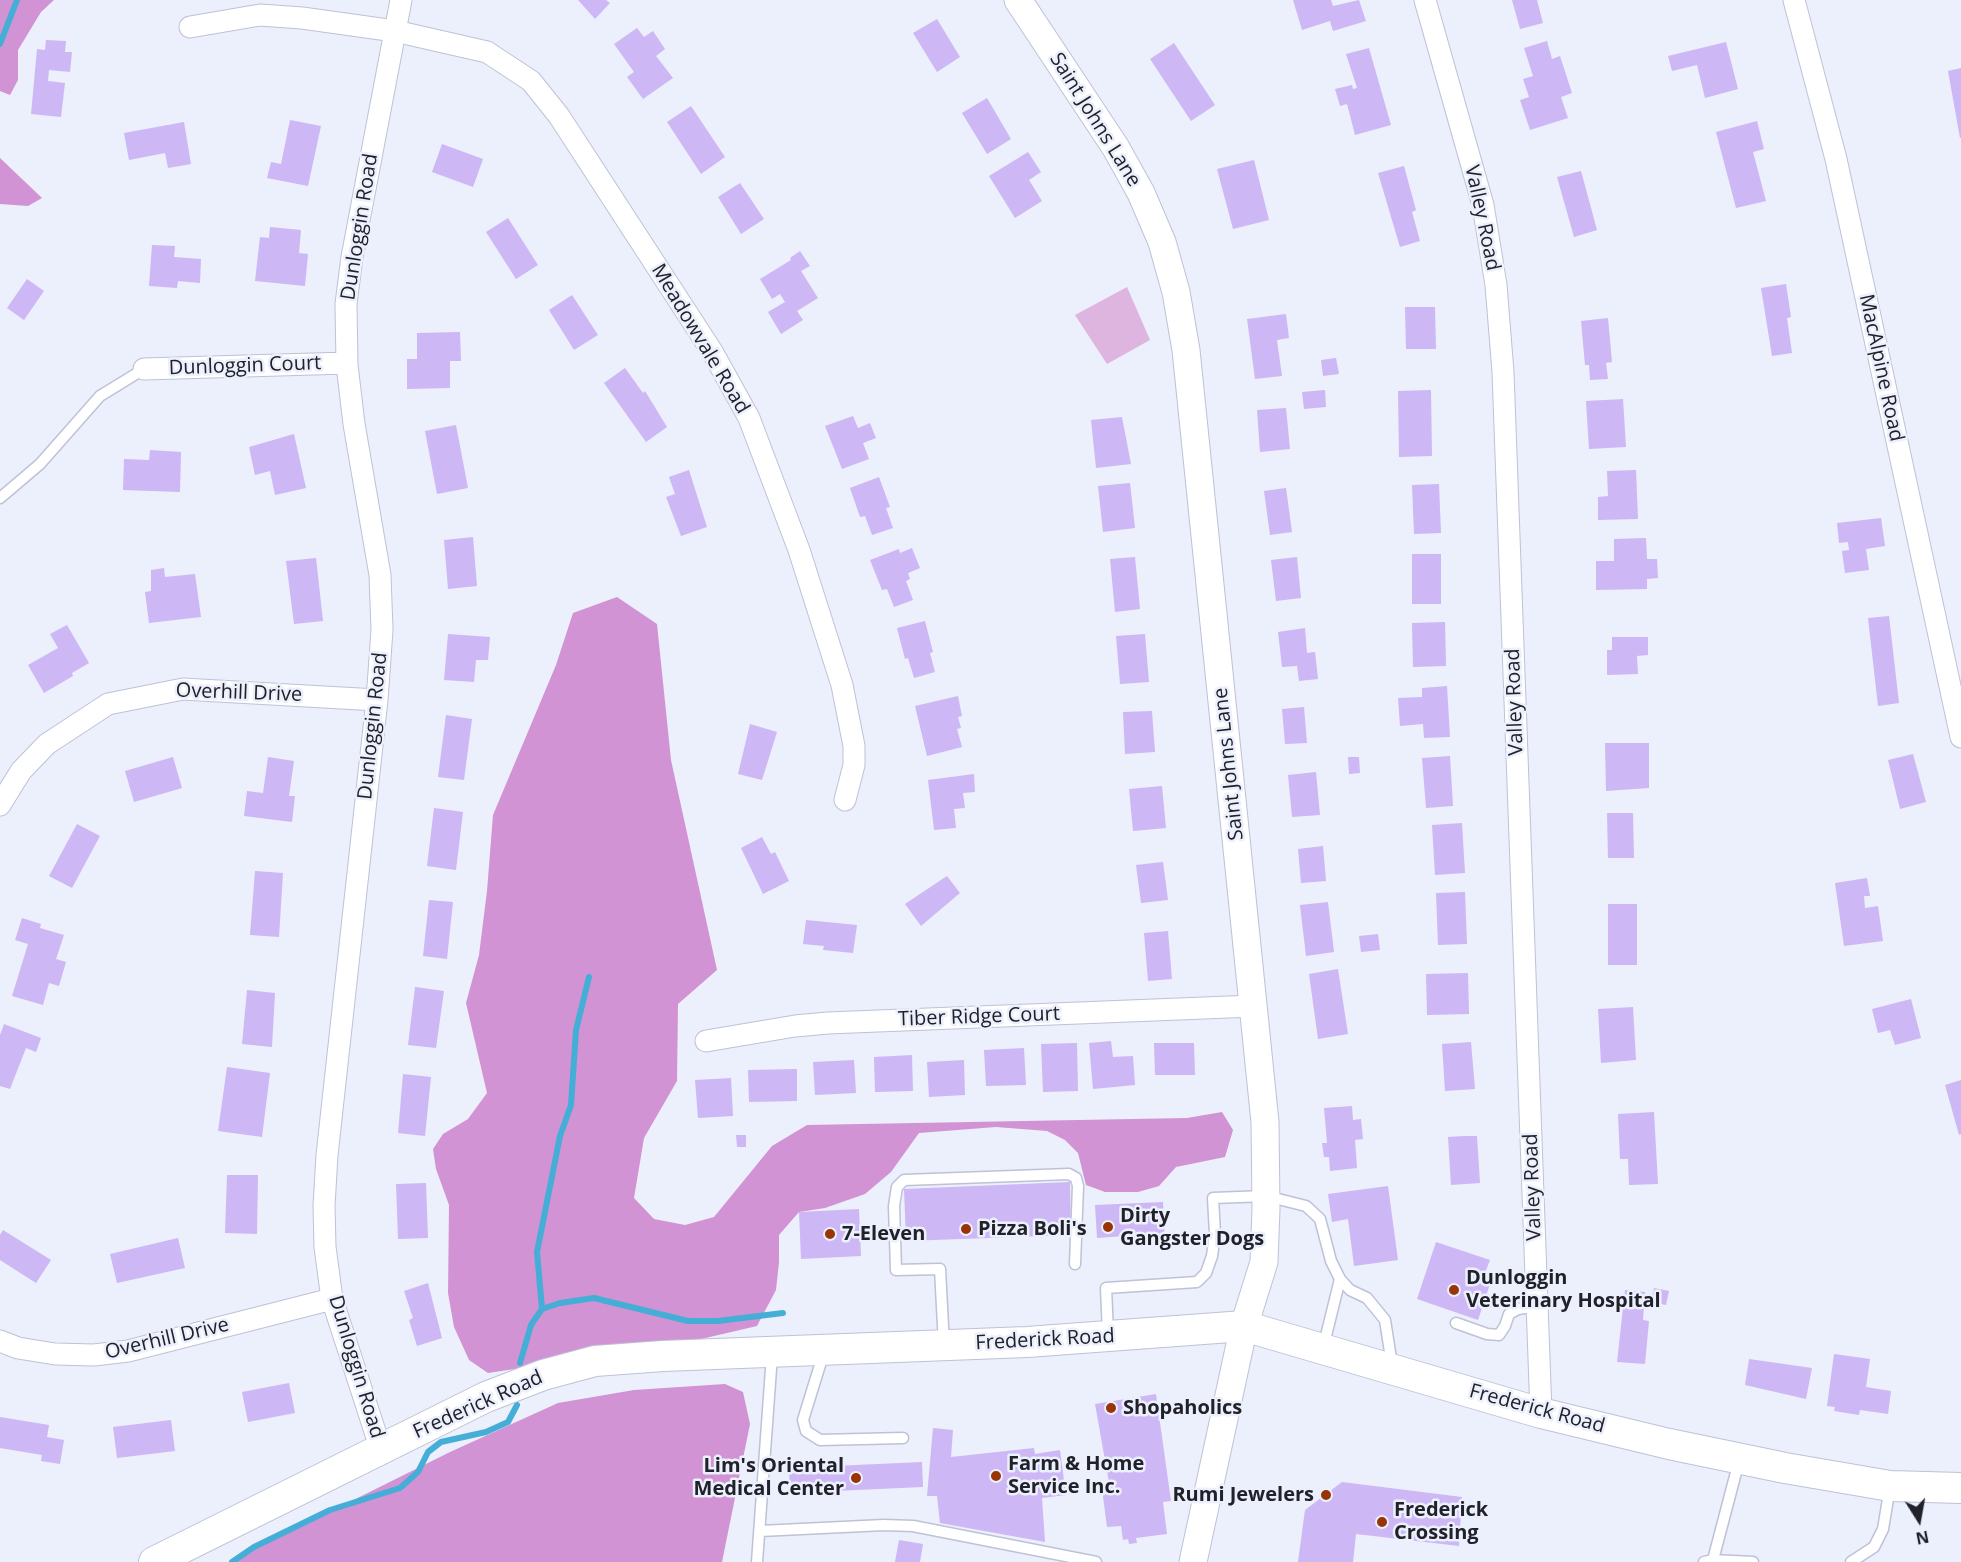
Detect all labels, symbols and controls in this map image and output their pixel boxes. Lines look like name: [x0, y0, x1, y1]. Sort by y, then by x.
street label: Saint Johns Lane: [1044, 49, 1146, 191]
street label: Dunloggin Road: [337, 152, 383, 302]
street label: Valley Road: [1459, 163, 1505, 273]
street label: Meadowvale Road: [646, 260, 754, 418]
street label: MacAlpine Road: [1854, 292, 1908, 444]
street label: Dunloggin Court: [168, 351, 322, 381]
street label: Valley Road: [1501, 648, 1529, 756]
street label: Dunloggin Road: [353, 651, 393, 801]
street label: Overhill Drive: [175, 679, 303, 707]
street label: Saint Johns Lane: [1209, 686, 1249, 842]
street label: Tiber Ridge Court: [898, 1002, 1060, 1032]
street label: Valley Road: [1519, 1133, 1547, 1241]
place label: Dirty Gangster Dogs: [1120, 1204, 1264, 1251]
place label: Pizza Boli's: [978, 1217, 1087, 1241]
marker: Dirty Gangster Dogs: [1101, 1220, 1115, 1234]
place label: 7-Eleven: [842, 1222, 925, 1246]
marker: Pizza Boli's: [959, 1222, 973, 1236]
marker: 7-Eleven: [823, 1227, 837, 1241]
place label: Dunloggin Veterinary Hospital: [1466, 1266, 1661, 1313]
marker: Dunloggin Veterinary Hospital: [1447, 1283, 1461, 1297]
street label: Dunloggin Road: [323, 1293, 389, 1441]
street label: Overhill Drive: [103, 1313, 231, 1365]
street label: Frederick Road: [975, 1324, 1115, 1356]
street label: Frederick Road: [409, 1366, 547, 1444]
street label: Frederick Road: [1467, 1379, 1607, 1439]
place label: Shopaholics: [1123, 1396, 1242, 1420]
marker: Shopaholics: [1104, 1401, 1118, 1415]
place label: Farm & Home Service Inc.: [1008, 1452, 1144, 1499]
place label: Lim's Oriental Medical Center: [694, 1454, 844, 1501]
marker: Farm & Home Service Inc.: [989, 1469, 1003, 1483]
marker: Lim's Oriental Medical Center: [849, 1471, 863, 1485]
place label: Rumi Jewelers: [1172, 1483, 1314, 1507]
marker: Rumi Jewelers: [1319, 1488, 1333, 1502]
north arrow: [1889, 1490, 1949, 1550]
place label: Frederick Crossing: [1394, 1498, 1488, 1545]
marker: Frederick Crossing: [1375, 1515, 1389, 1529]
text: N: [1914, 1526, 1931, 1550]

